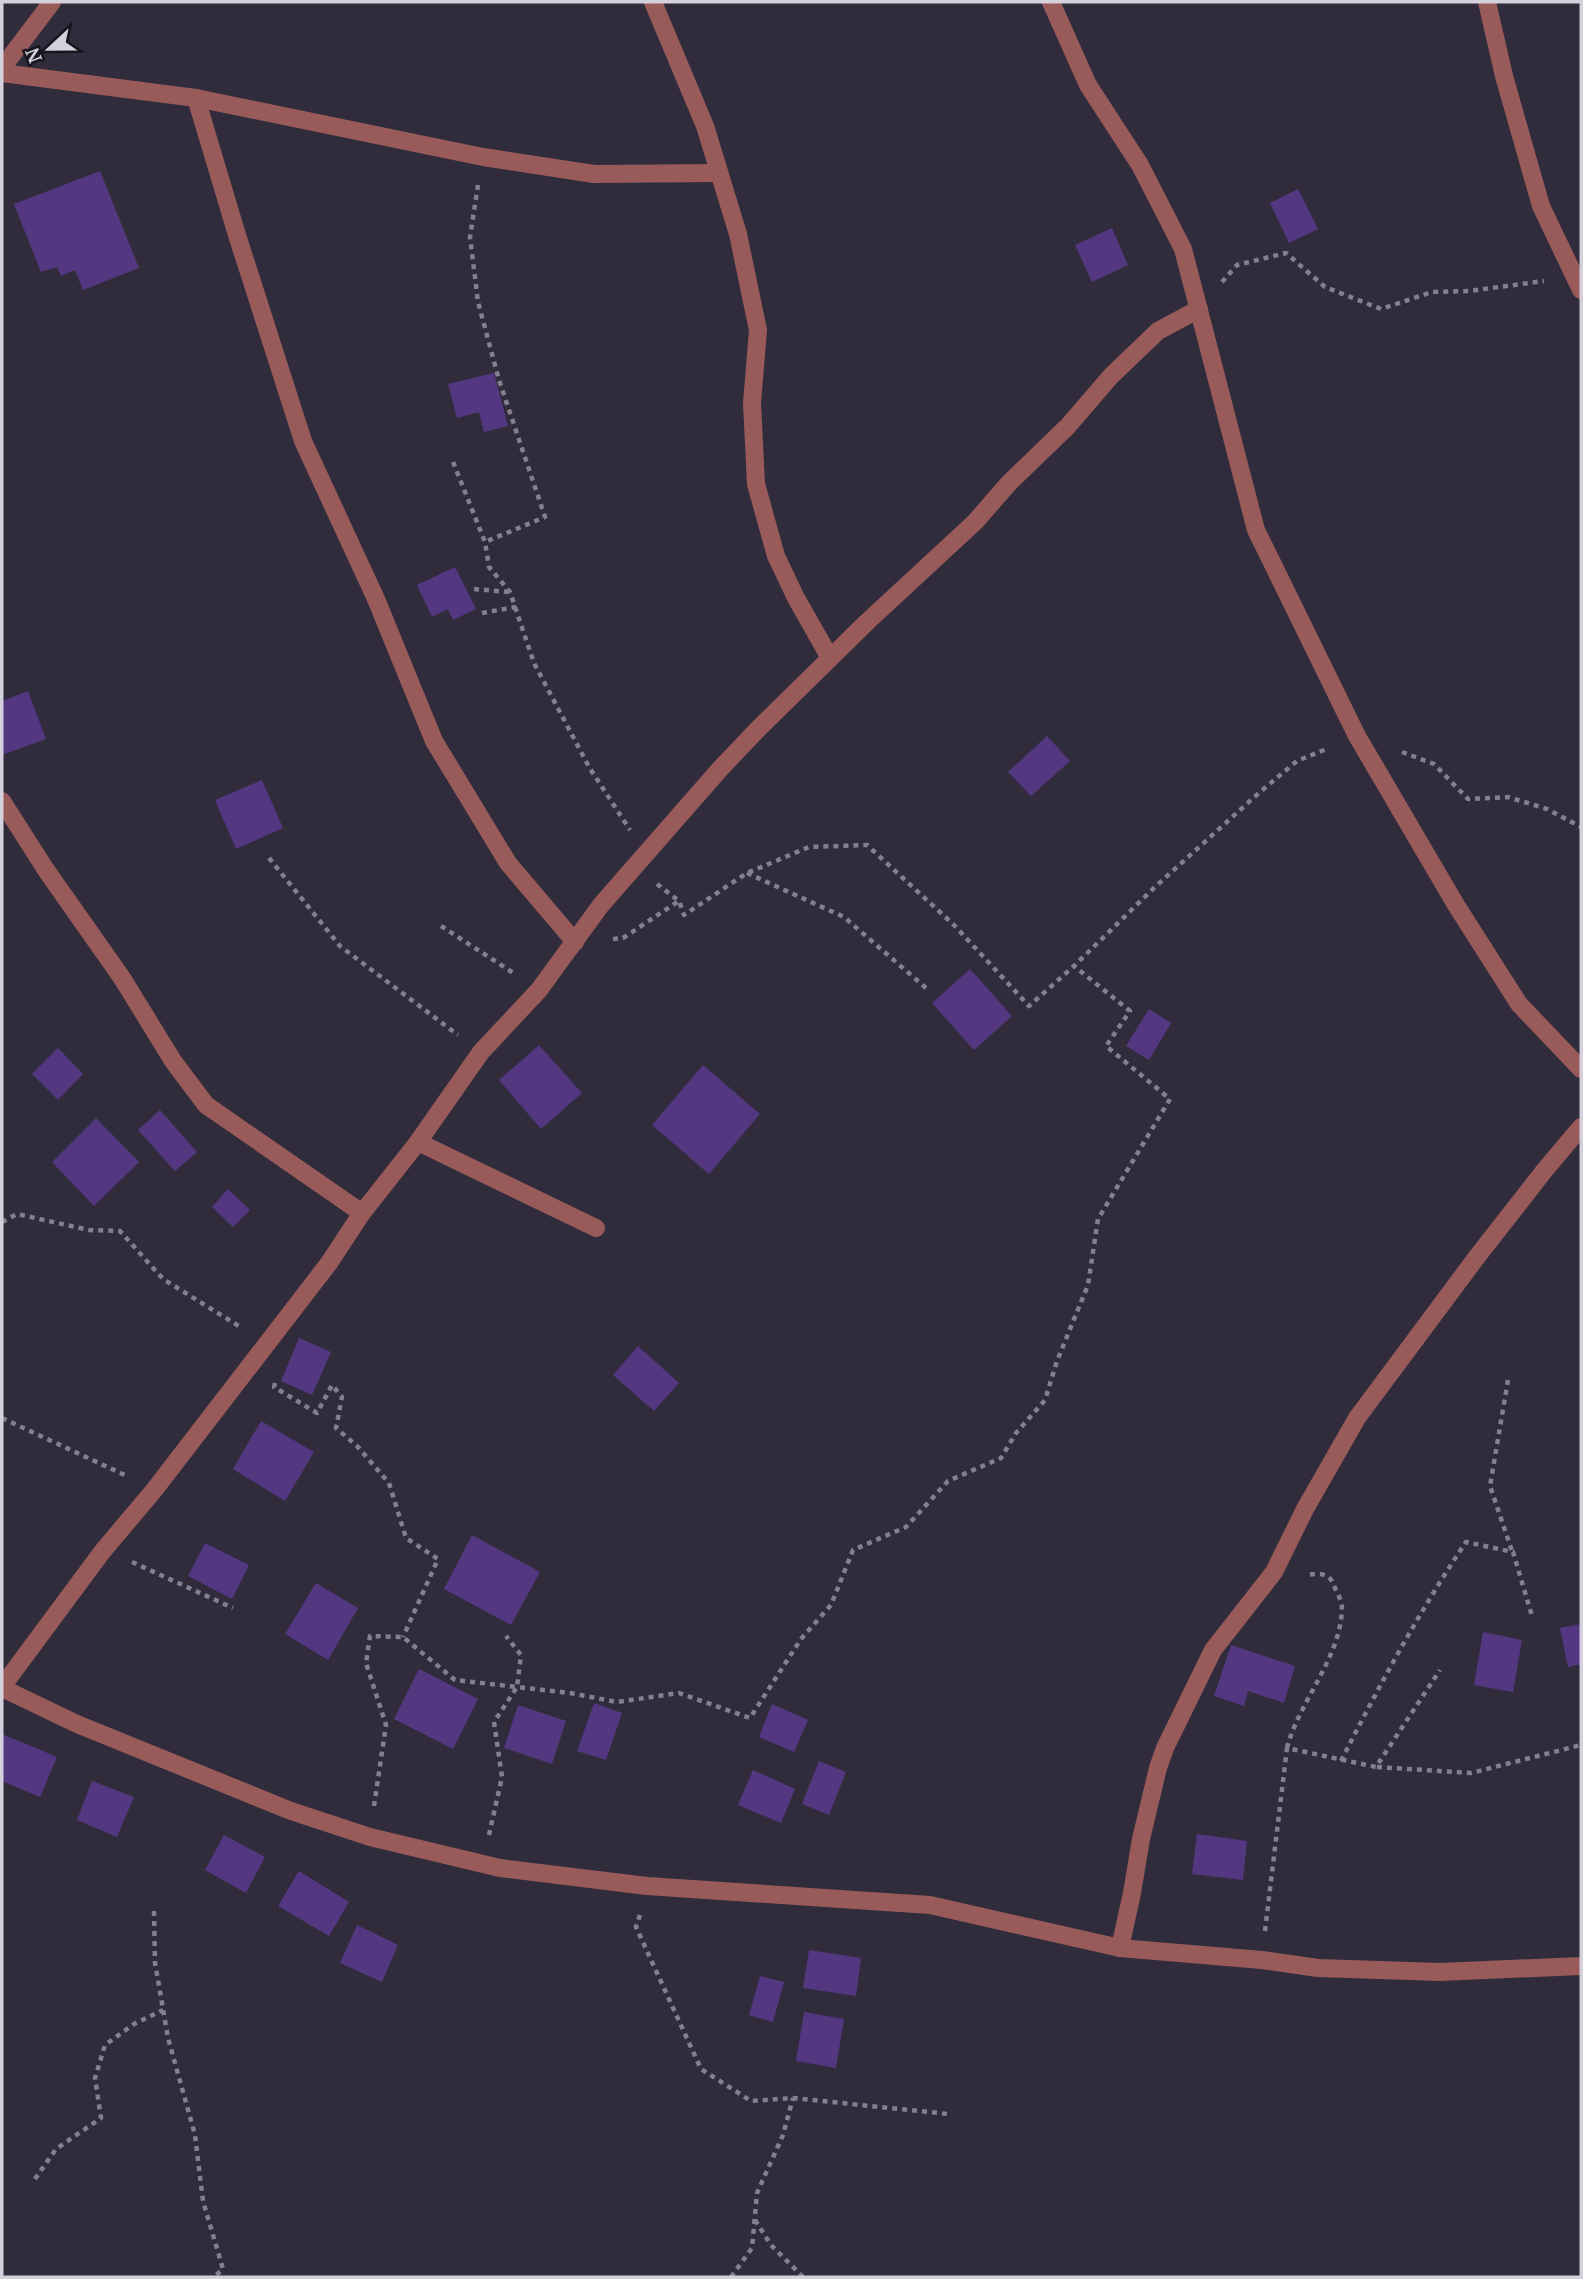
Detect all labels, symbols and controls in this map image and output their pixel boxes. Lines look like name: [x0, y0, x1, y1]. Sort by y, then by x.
north arrow: [14, 14, 84, 84]
text: N: [18, 44, 47, 67]

